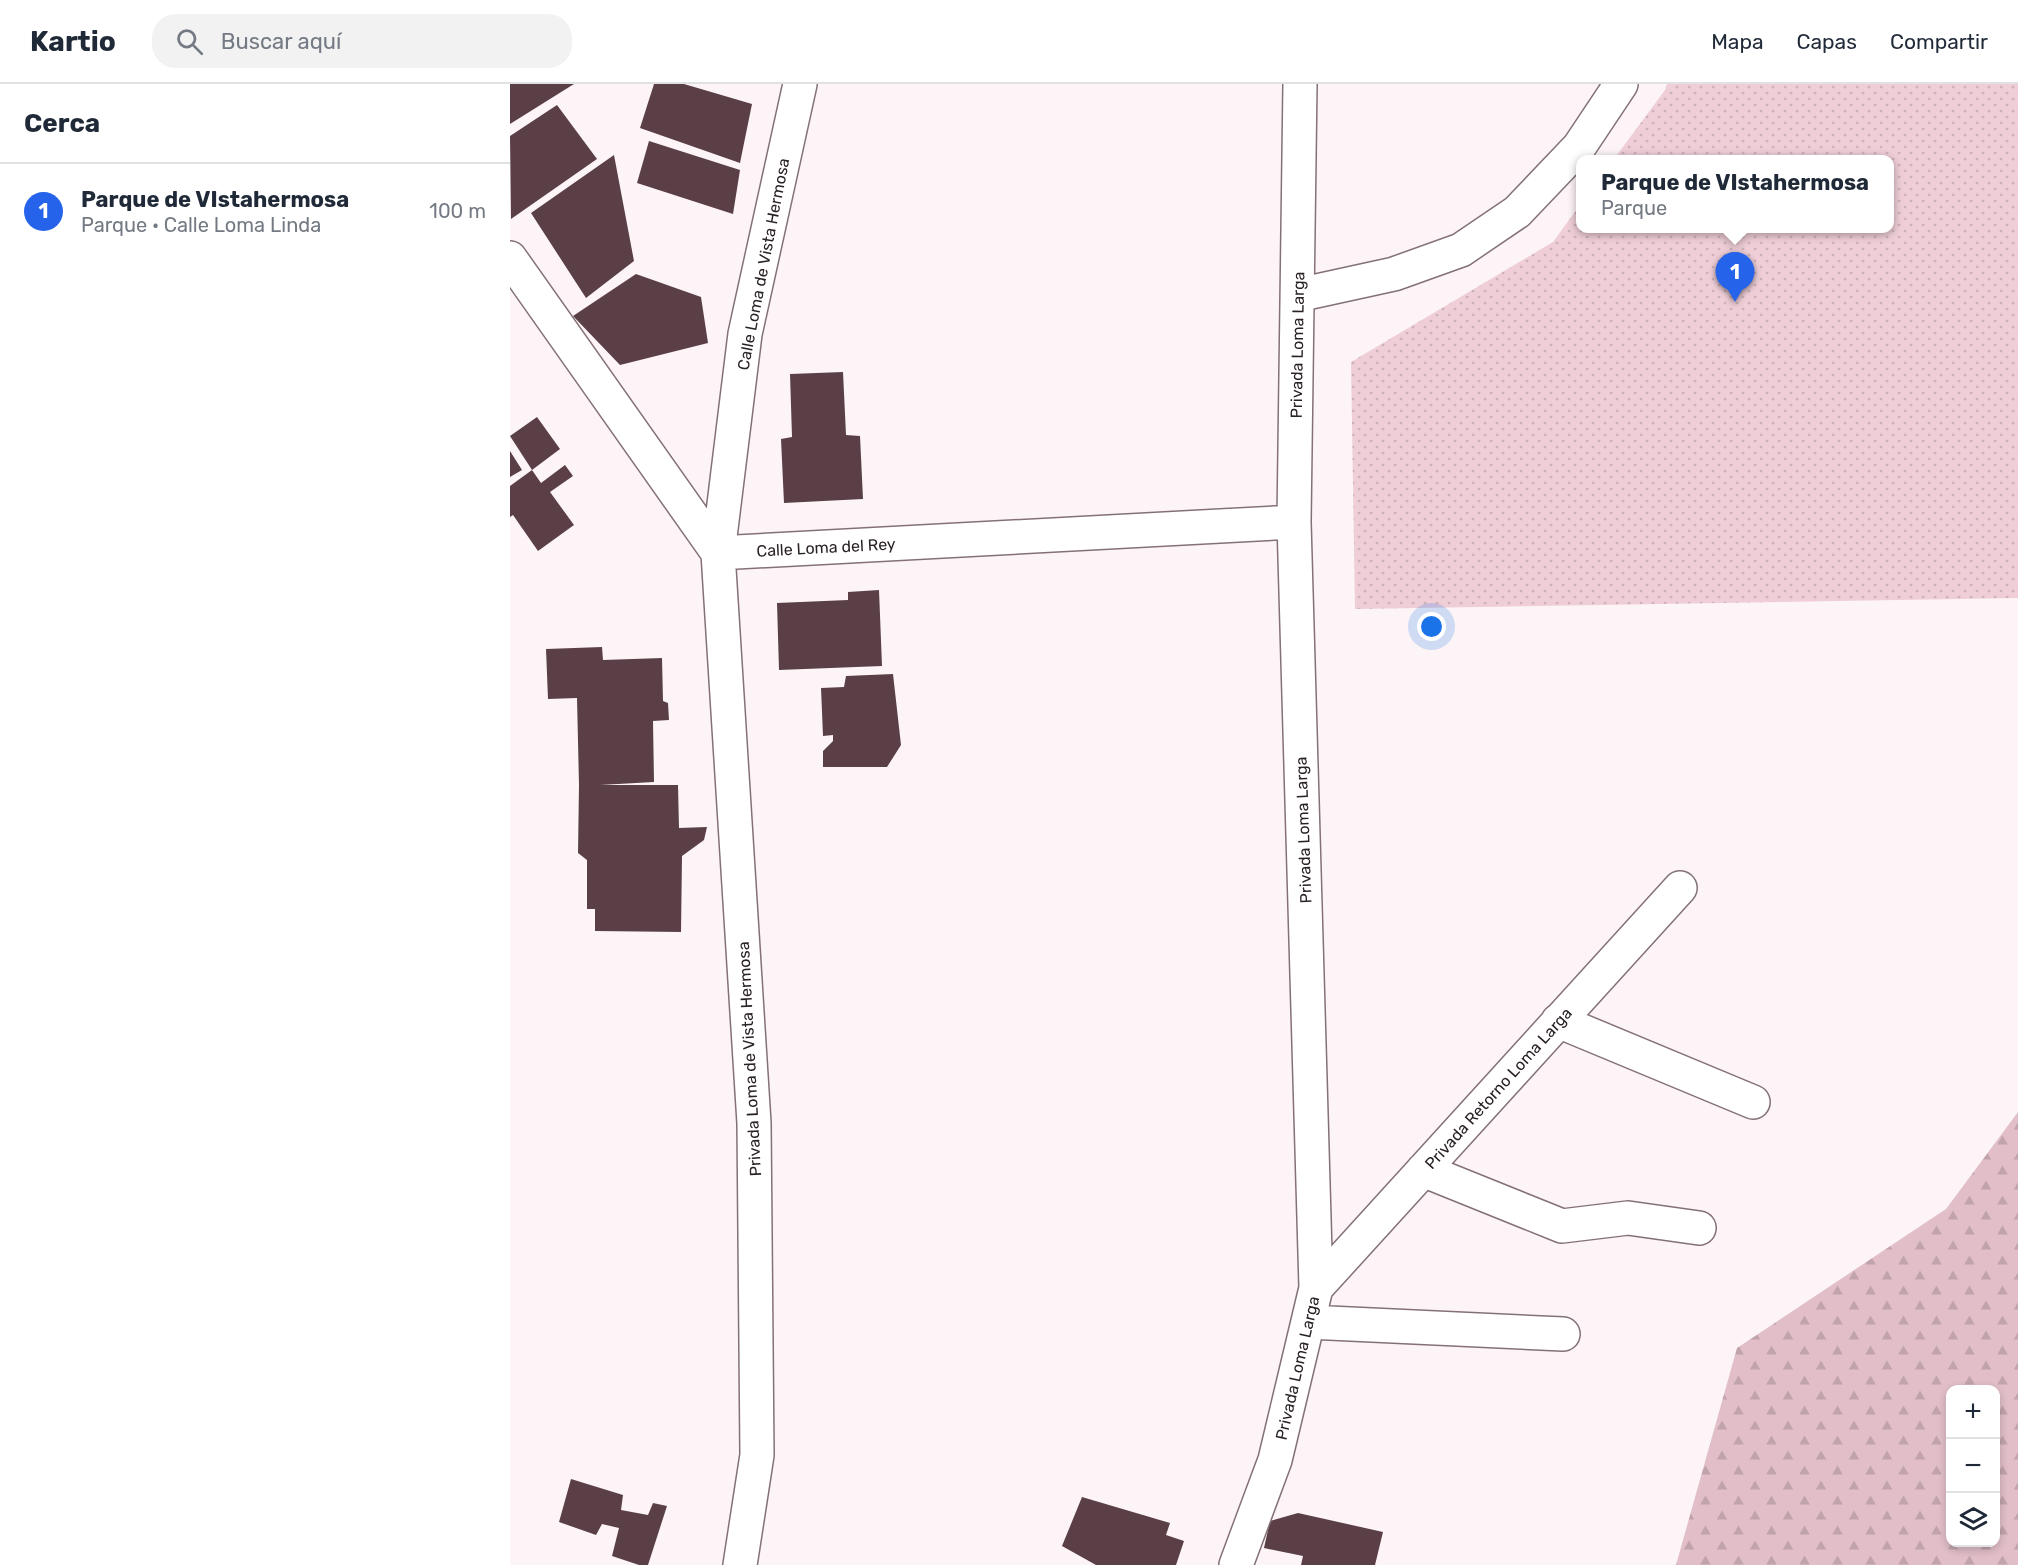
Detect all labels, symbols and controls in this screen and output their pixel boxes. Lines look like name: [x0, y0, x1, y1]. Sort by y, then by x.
search box: [152, 14, 572, 68]
text: Kartio: [30, 25, 116, 58]
icon: search: [173, 25, 206, 58]
text: Buscar aquí: [221, 28, 341, 55]
text: Mapa: [1711, 29, 1764, 54]
text: Capas: [1797, 29, 1857, 54]
text: Compartir: [1890, 29, 1988, 54]
text: Cerca: [24, 108, 100, 139]
popup: [1576, 155, 1894, 233]
street label: Calle Loma de Vista Hermosa: [734, 157, 793, 372]
text: Parque de VIstahermosa: [1601, 169, 1869, 196]
text: Parque de VIstahermosa: [81, 186, 349, 213]
text: Parque: [1601, 196, 1667, 220]
text: 1: [39, 199, 48, 223]
text: 100 m: [429, 199, 486, 223]
text: Parque · Calle Loma Linda: [81, 213, 321, 237]
pin: 1: [1716, 252, 1754, 302]
street label: Privada Loma Larga: [1287, 271, 1308, 419]
street label: Calle Loma del Rey: [756, 534, 896, 561]
your location: [1417, 612, 1446, 641]
street label: Privada Loma Larga: [1291, 756, 1316, 904]
street label: Privada Loma de Vista Hermosa: [734, 941, 765, 1177]
street label: Privada Retorno Loma Larga: [1421, 1004, 1576, 1173]
street label: Privada Loma Larga: [1272, 1294, 1323, 1442]
map controls: [1946, 1385, 2000, 1547]
button: +: [1946, 1385, 2000, 1439]
button: −: [1946, 1439, 2000, 1493]
button: layers: [1946, 1493, 2000, 1547]

